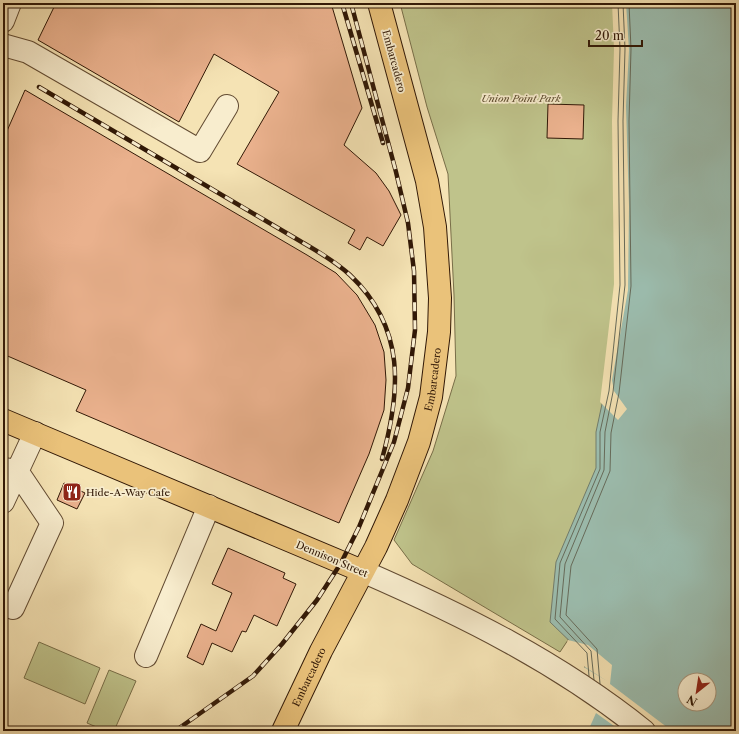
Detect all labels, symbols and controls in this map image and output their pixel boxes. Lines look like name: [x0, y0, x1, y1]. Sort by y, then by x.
scale bar: [589, 22, 642, 48]
street label: Embarcadero: [379, 28, 409, 94]
text: 20 m: [595, 28, 624, 43]
park label: Union Point Park: [481, 92, 562, 105]
street label: Embarcadero: [421, 347, 444, 413]
restaurant icon: Hide-A-Way Cafe: [61, 481, 83, 503]
place label: Hide-A-Way Cafe: [86, 486, 170, 499]
street label: Dennison Street: [294, 538, 370, 580]
street label: Embarcadero: [289, 645, 328, 709]
north arrow: [677, 672, 717, 712]
text: N: [684, 692, 700, 709]

